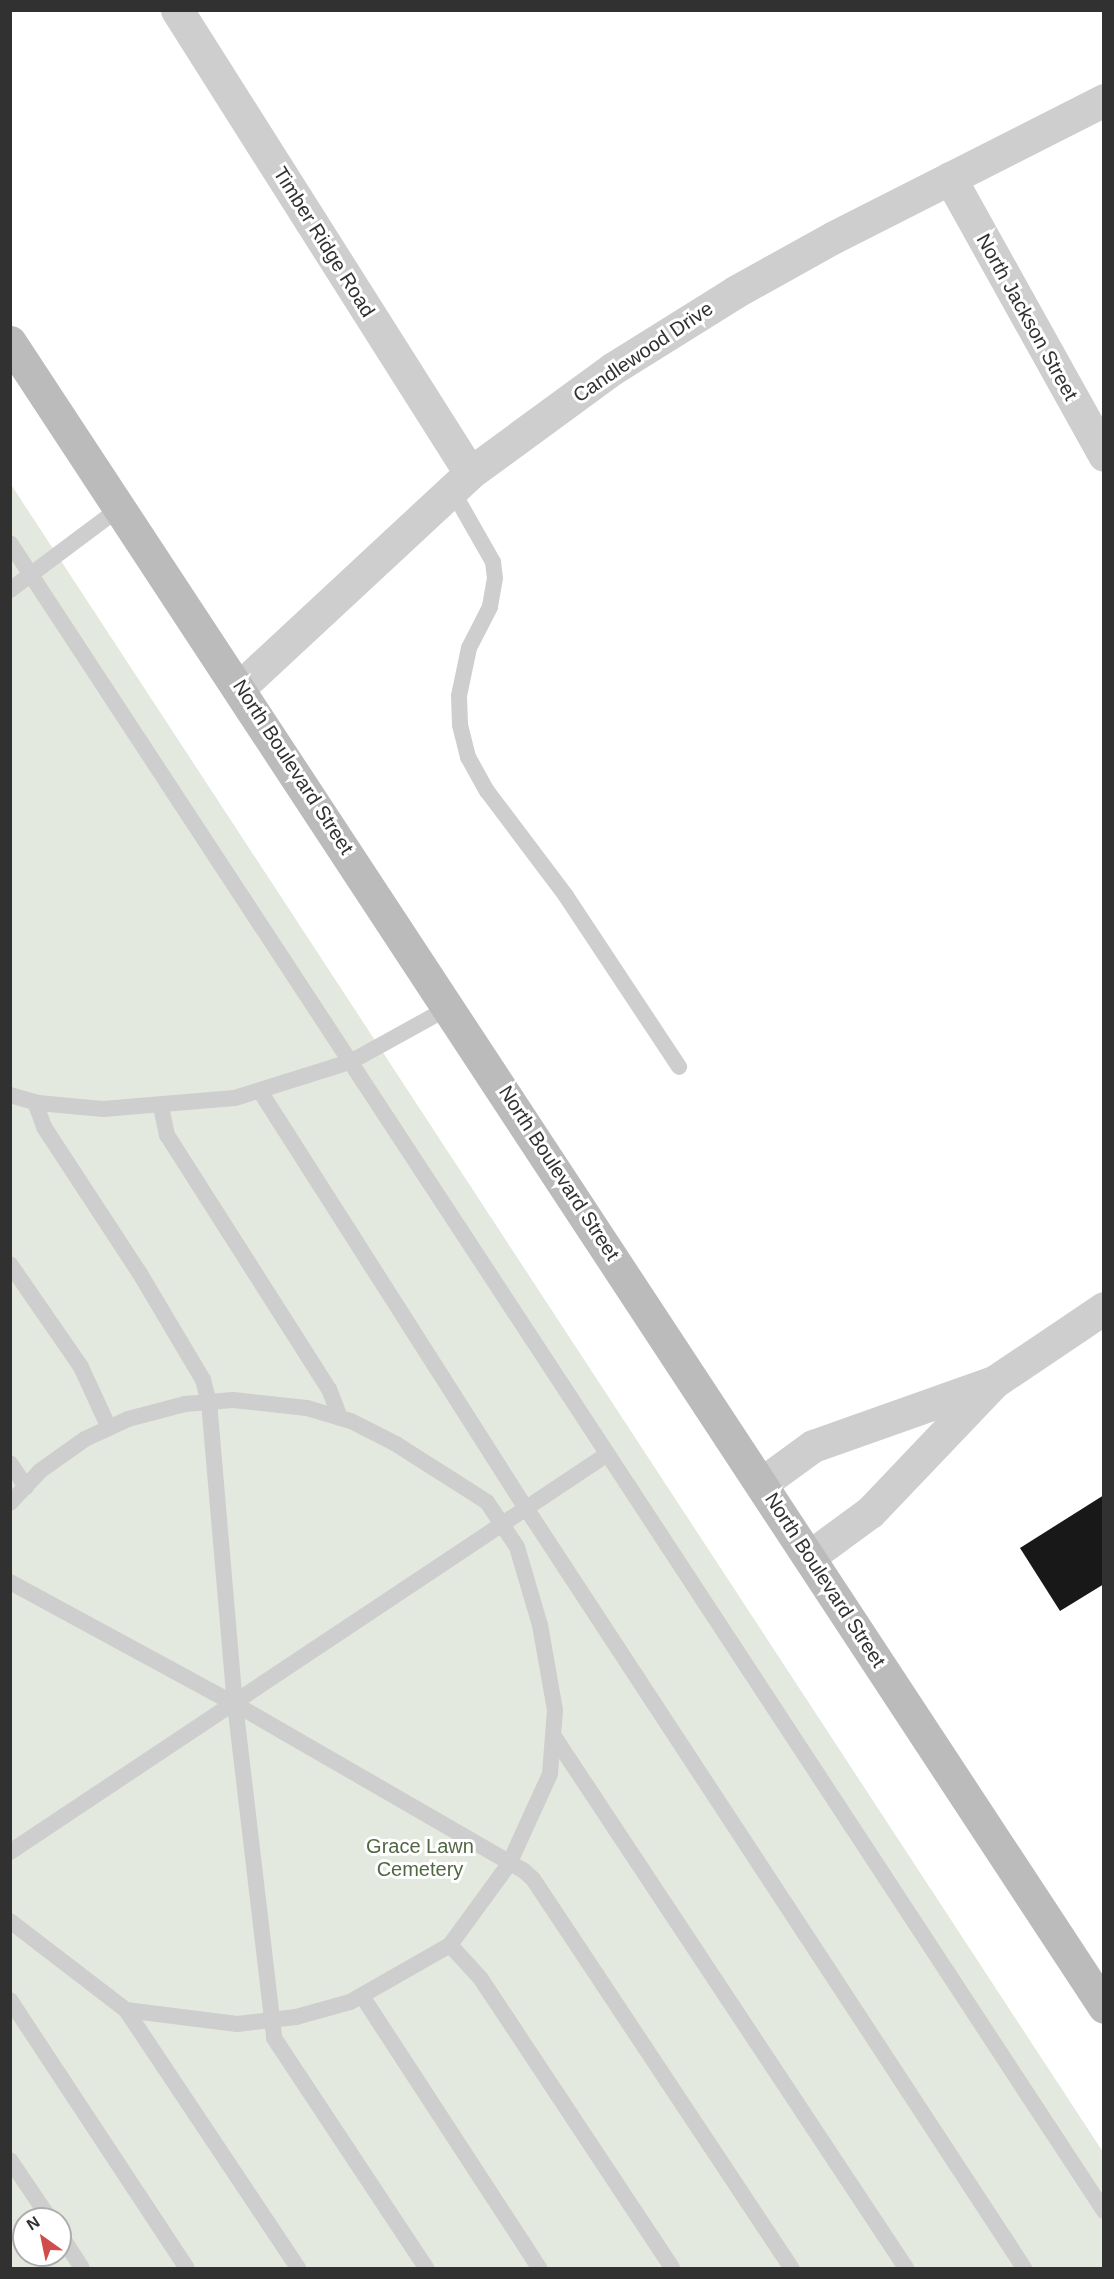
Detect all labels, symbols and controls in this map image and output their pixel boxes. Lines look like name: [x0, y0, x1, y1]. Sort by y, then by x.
street label: Timber Ridge Road: [268, 162, 380, 322]
street label: North Jackson Street: [971, 230, 1083, 404]
street label: Candlewood Drive: [569, 296, 717, 408]
street label: North Boulevard Street: [228, 675, 358, 859]
street label: North Boulevard Street: [494, 1081, 624, 1265]
street label: North Boulevard Street: [760, 1488, 890, 1672]
park label: Grace Lawn Cemetery: [366, 1834, 474, 1881]
north arrow: [12, 2207, 72, 2267]
text: N: [24, 2213, 42, 2233]

